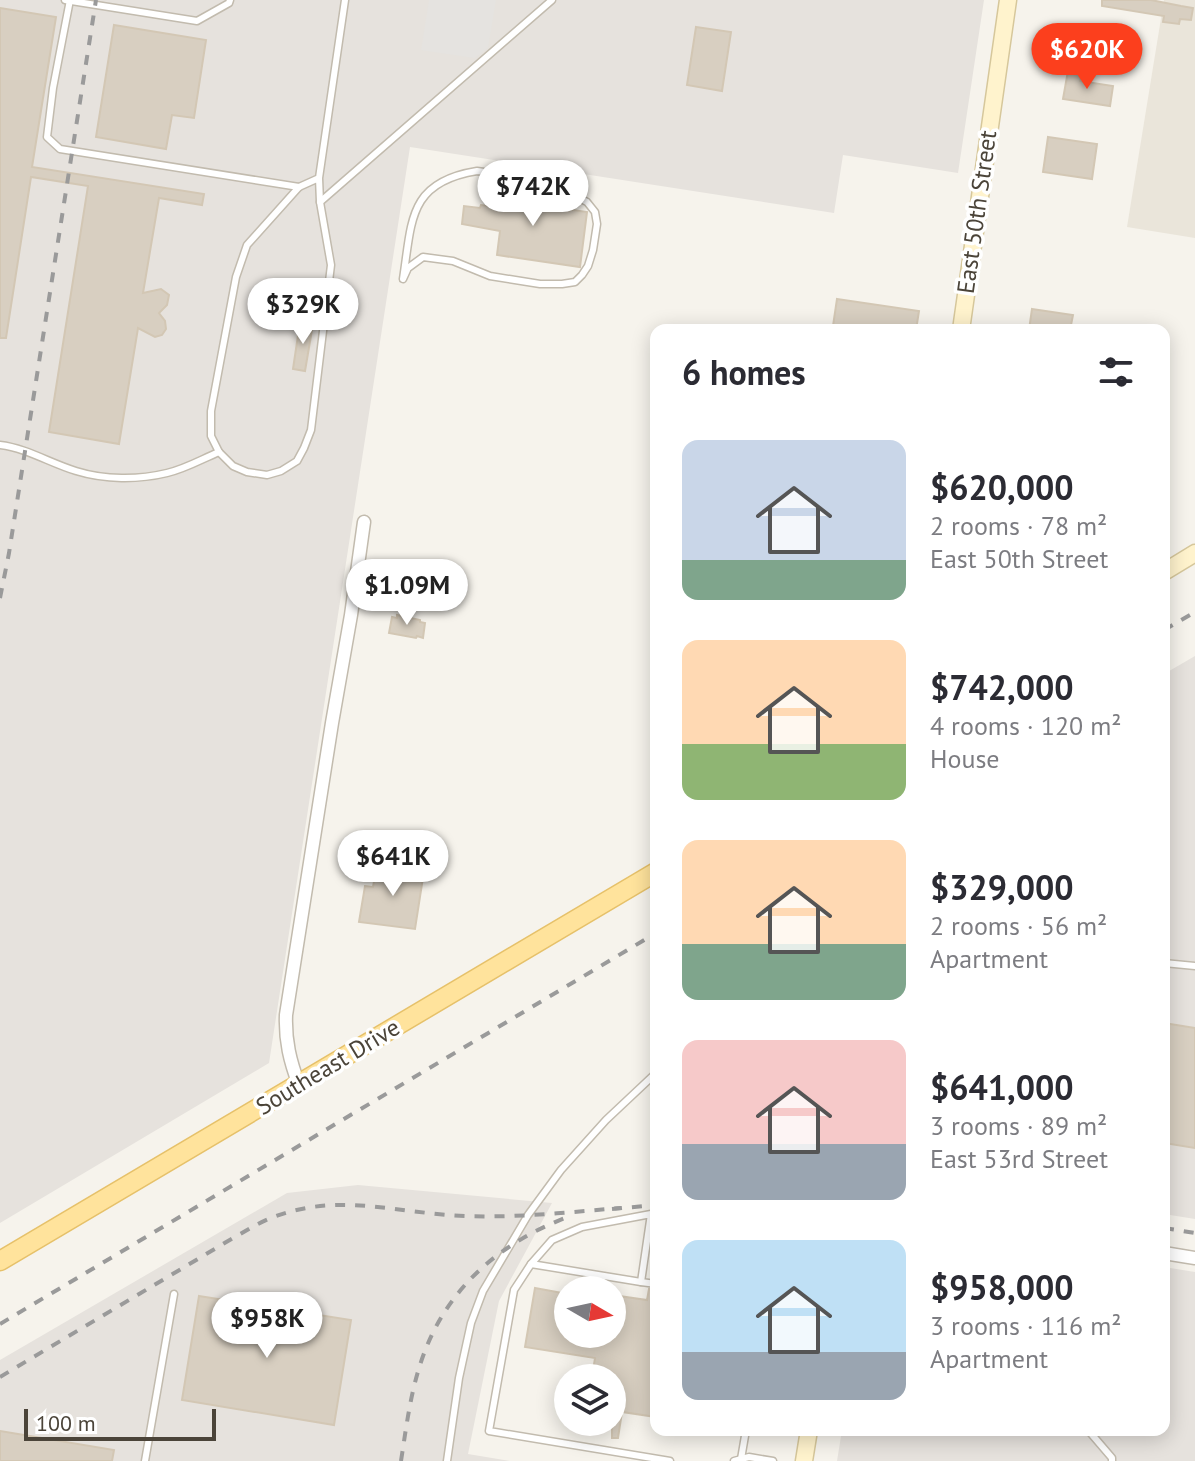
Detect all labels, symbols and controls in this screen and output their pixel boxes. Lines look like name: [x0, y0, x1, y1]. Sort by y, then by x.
pin: $620K: [1031, 23, 1143, 91]
text: $620K: [1049, 32, 1125, 65]
street label: East 50th Street: [950, 128, 1003, 296]
pin: $742K: [477, 160, 589, 228]
text: $742K: [495, 169, 571, 202]
pin: $329K: [247, 278, 359, 346]
text: $329K: [265, 287, 341, 320]
text: 6 homes: [682, 350, 806, 394]
icon: filters: [1094, 350, 1138, 394]
text: $620,000: [930, 465, 1074, 509]
icon: home: [746, 472, 842, 568]
text: 2 rooms · 78 m²: [930, 509, 1107, 542]
text: East 50th Street: [930, 542, 1108, 575]
pin: $1.09M: [342, 559, 472, 627]
text: $1.09M: [364, 568, 450, 601]
text: $742,000: [930, 665, 1074, 709]
icon: home: [746, 672, 842, 768]
text: 4 rooms · 120 m²: [930, 709, 1122, 742]
text: House: [930, 742, 1000, 775]
pin: $641K: [337, 830, 449, 898]
text: $641K: [355, 839, 431, 872]
text: $329,000: [930, 865, 1074, 909]
icon: home: [746, 872, 842, 968]
text: 2 rooms · 56 m²: [930, 909, 1107, 942]
text: Apartment: [930, 942, 1048, 975]
street label: Southeast Drive: [250, 1011, 405, 1122]
text: $641,000: [930, 1065, 1074, 1109]
icon: home: [746, 1072, 842, 1168]
text: 3 rooms · 89 m²: [930, 1109, 1107, 1142]
text: East 53rd Street: [930, 1142, 1108, 1175]
text: $958,000: [930, 1265, 1074, 1309]
icon: home: [746, 1272, 842, 1368]
north arrow: [554, 1276, 626, 1348]
map controls: [554, 1276, 626, 1436]
pin: $958K: [211, 1292, 323, 1360]
text: $958K: [229, 1301, 305, 1334]
text: 3 rooms · 116 m²: [930, 1309, 1122, 1342]
text: Apartment: [930, 1342, 1048, 1375]
button: layers: [554, 1364, 626, 1436]
scale bar: [24, 1405, 216, 1441]
text: 100 m: [36, 1409, 96, 1437]

